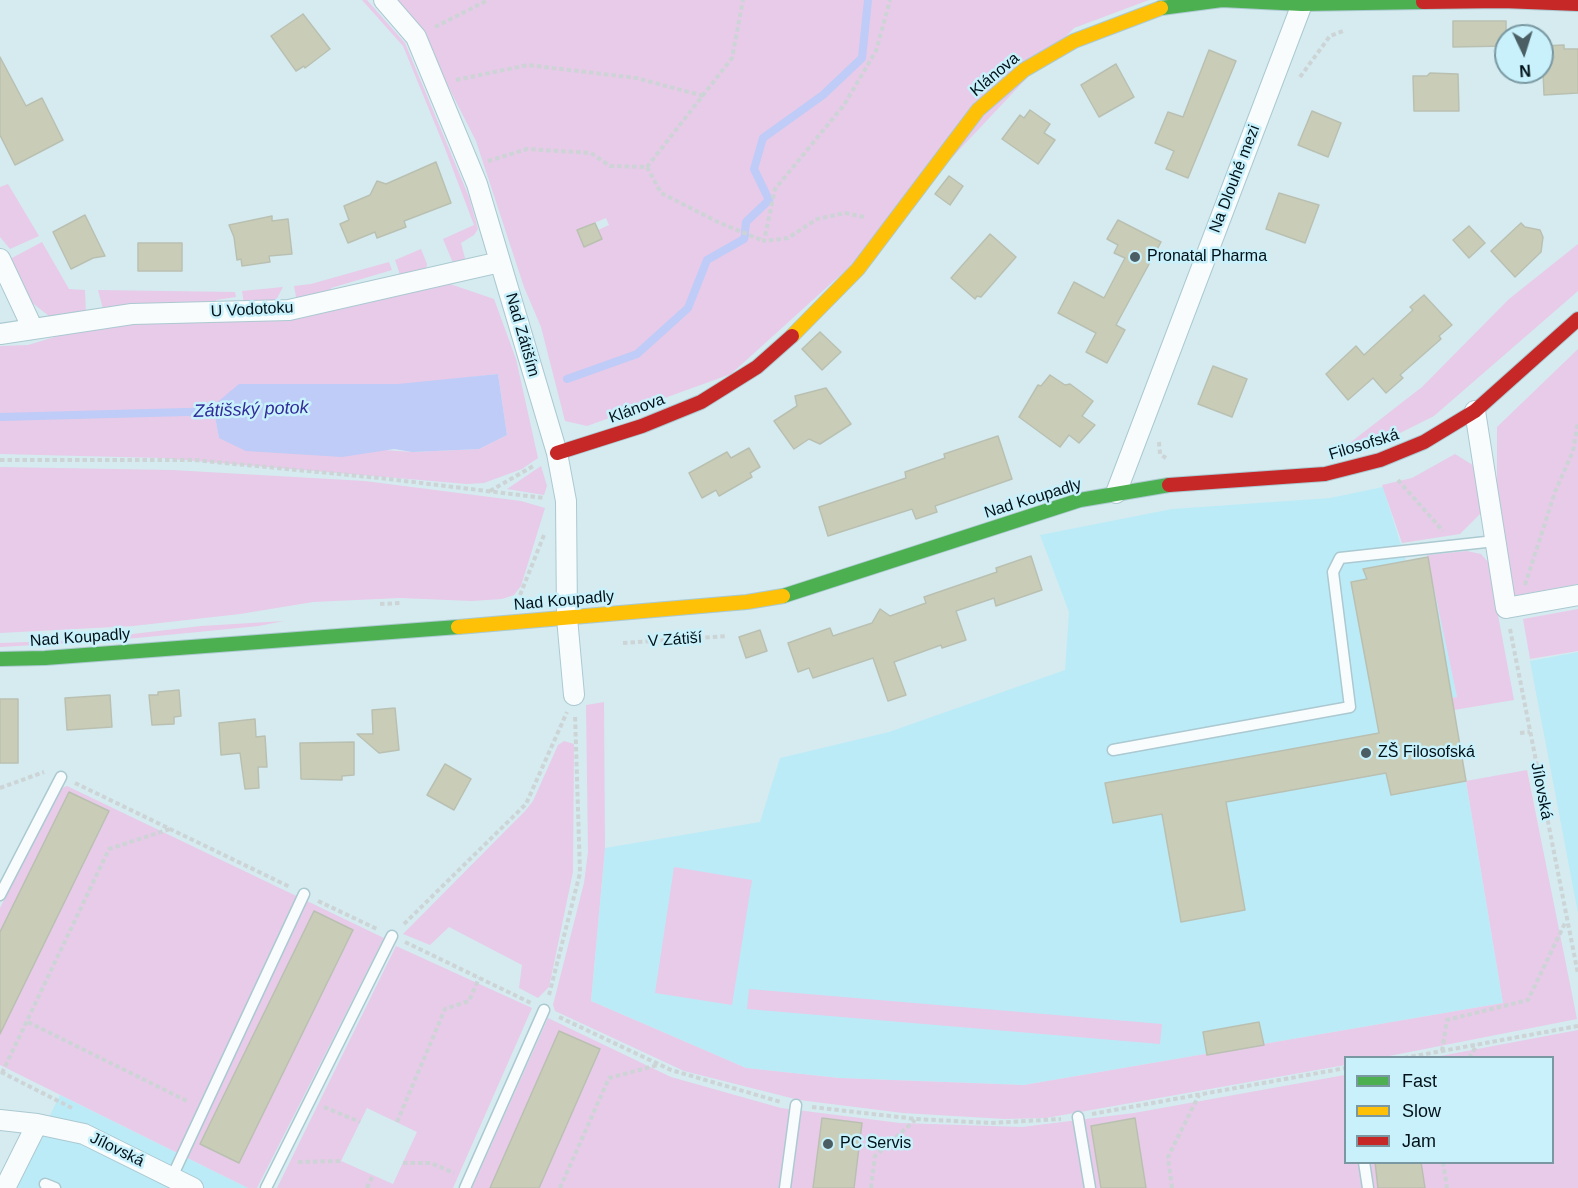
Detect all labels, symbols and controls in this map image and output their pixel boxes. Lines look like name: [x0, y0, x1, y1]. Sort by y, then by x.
north arrow: [1494, 24, 1554, 84]
street label: Klánova: [967, 49, 1023, 101]
text: N: [1519, 62, 1532, 79]
street label: Na Dlouhé mezi: [1206, 122, 1264, 236]
place label: Pronatal Pharma: [1147, 247, 1267, 267]
marker: Pronatal Pharma: [1128, 250, 1142, 264]
street label: Nad Zátiším: [501, 291, 543, 379]
street label: U Vodotoku: [210, 298, 294, 322]
street label: Klánova: [607, 390, 667, 428]
water label: Zátišský potok: [193, 397, 309, 423]
street label: Filosofská: [1327, 425, 1401, 465]
street label: Nad Koupadly: [982, 475, 1084, 523]
street label: Nad Koupadly: [513, 587, 615, 615]
street label: Nad Koupadly: [29, 625, 131, 651]
street label: V Zátiší: [647, 629, 703, 651]
place label: ZŠ Filosofská: [1378, 743, 1475, 763]
marker: ZŠ Filosofská: [1359, 746, 1373, 760]
street label: Jílovská: [1526, 761, 1556, 821]
legend: [1344, 1056, 1554, 1164]
text: Fast: [1402, 1071, 1437, 1091]
text: Slow: [1402, 1101, 1441, 1121]
street label: Jílovská: [87, 1129, 147, 1171]
text: Jam: [1402, 1131, 1436, 1151]
place label: PC Servis: [840, 1134, 911, 1154]
marker: PC Servis: [821, 1137, 835, 1151]

